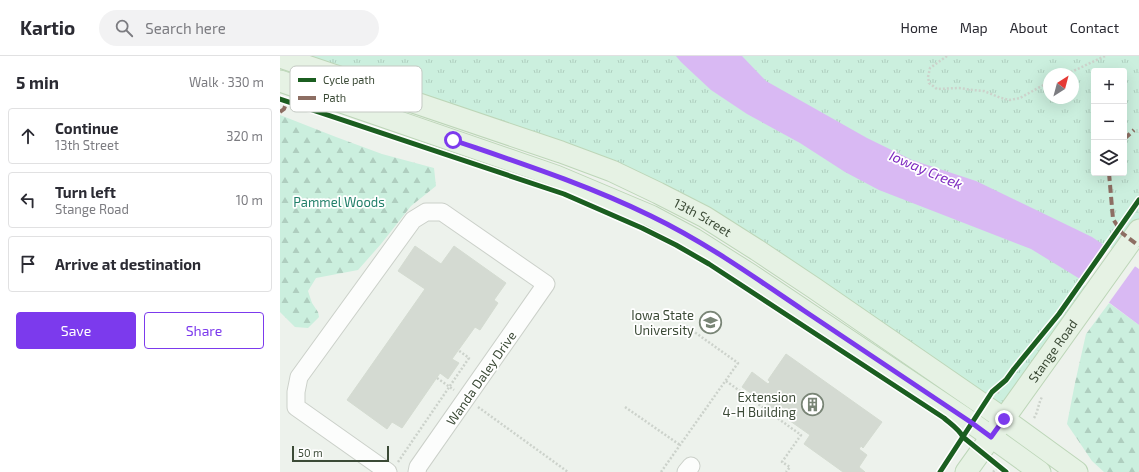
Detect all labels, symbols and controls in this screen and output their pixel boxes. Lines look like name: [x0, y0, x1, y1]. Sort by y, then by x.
search box: [99, 10, 379, 46]
text: Kartio: [20, 16, 75, 39]
icon: search: [113, 17, 135, 39]
text: Search here: [145, 19, 226, 37]
text: Home: [901, 19, 938, 36]
text: Map: [960, 19, 988, 36]
text: About: [1010, 19, 1048, 36]
text: Contact: [1070, 19, 1119, 36]
legend: [290, 66, 422, 112]
north arrow: [1043, 68, 1079, 104]
map controls: [1091, 68, 1127, 176]
button: +: [1091, 68, 1127, 104]
text: 5 min: [16, 72, 59, 92]
text: Cycle path: [323, 73, 375, 86]
text: Walk · 330 m: [189, 74, 264, 90]
text: Path: [323, 91, 346, 104]
button: −: [1091, 104, 1127, 140]
text: Continue: [55, 119, 118, 137]
icon: ahead: [17, 125, 39, 147]
text: 320 m: [226, 128, 263, 144]
route start: [444, 131, 462, 149]
text: 13th Street: [55, 137, 119, 153]
button: layers: [1091, 140, 1127, 176]
water label: Ioway Creek: [887, 147, 965, 193]
text: Turn left: [55, 183, 116, 201]
icon: left: [17, 189, 39, 211]
text: 10 m: [236, 192, 263, 208]
park label: Pammel Woods: [293, 194, 385, 210]
street label: 13th Street: [671, 195, 735, 240]
text: Stange Road: [55, 201, 129, 217]
icon: arrive: [17, 253, 39, 275]
text: Arrive at destination: [55, 255, 201, 273]
place label: Iowa State University: [631, 307, 694, 338]
school or university icon: Iowa State University: [697, 309, 723, 335]
button: Save: [16, 312, 136, 349]
button: Share: [144, 312, 264, 349]
street label: Stange Road: [1025, 316, 1081, 386]
street label: Wanda Daley Drive: [443, 328, 519, 428]
place label: Extension 4-H Building: [723, 389, 796, 420]
building icon: Extension 4-H Building: [799, 391, 825, 417]
route end: [995, 410, 1013, 428]
scale bar: [292, 444, 389, 463]
text: 50 m: [298, 446, 323, 459]

